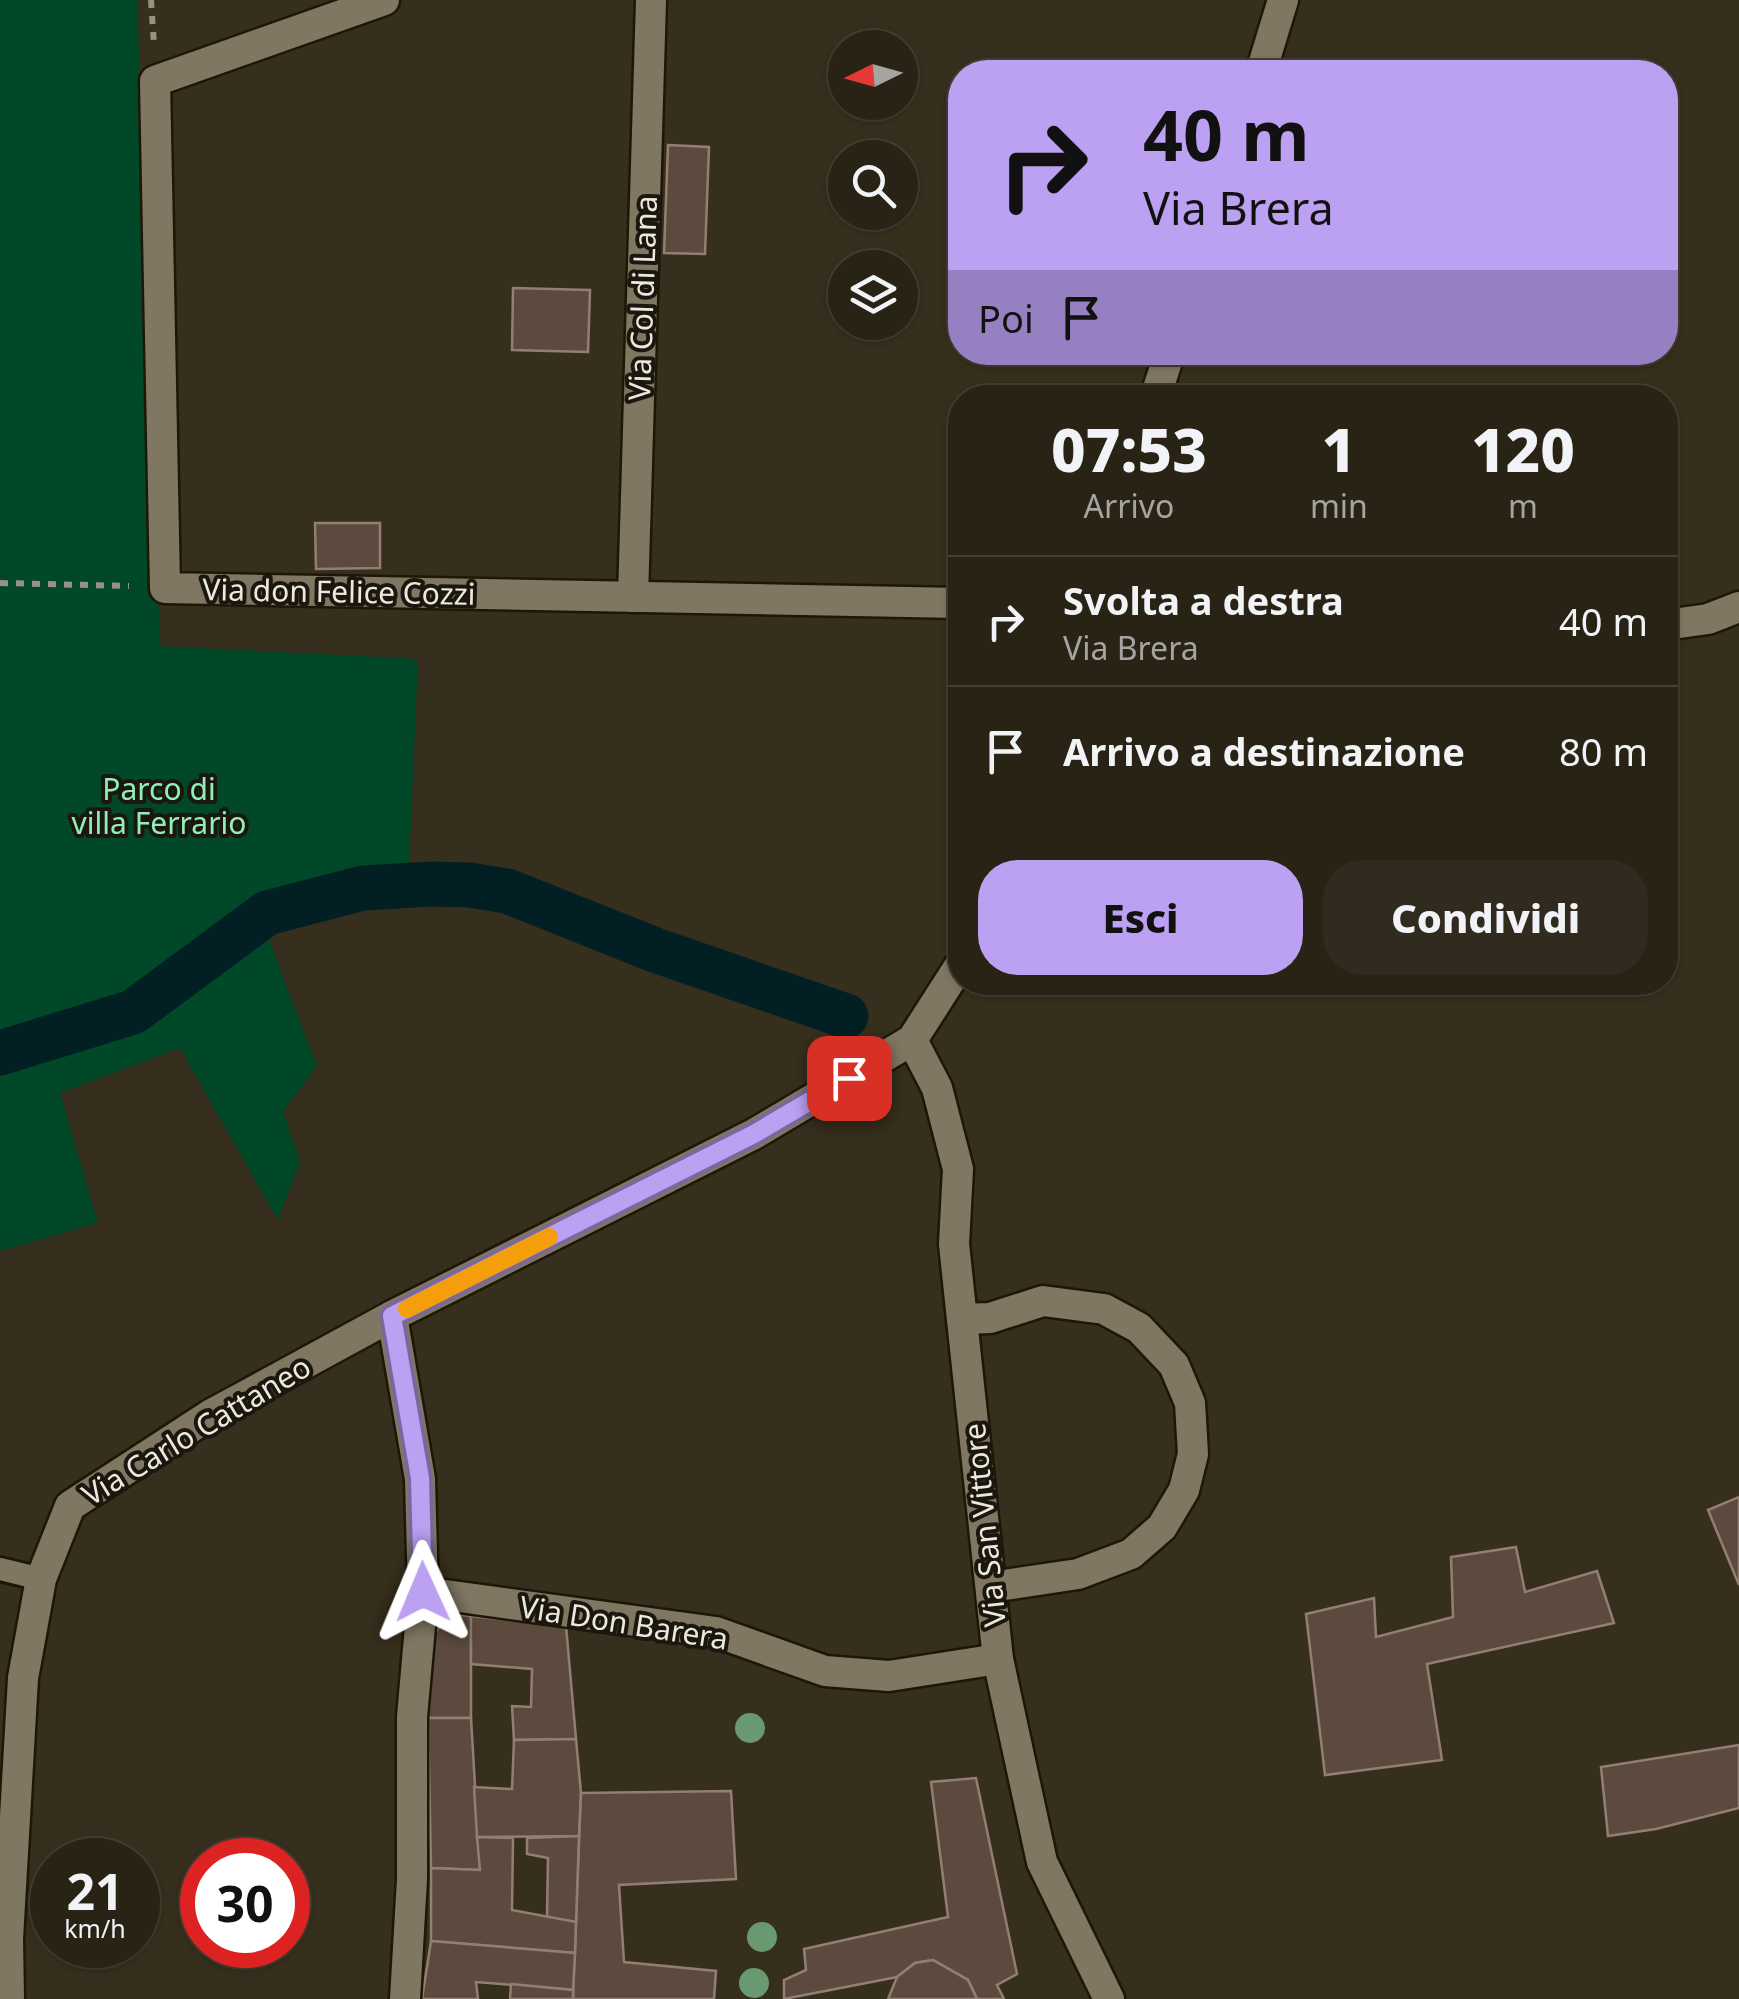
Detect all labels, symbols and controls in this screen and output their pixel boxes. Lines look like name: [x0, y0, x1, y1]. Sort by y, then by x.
north arrow: [828, 30, 918, 120]
map controls: [828, 30, 918, 340]
text: 40 m: [1143, 86, 1310, 182]
icon: right: [978, 100, 1108, 230]
button: search: [828, 140, 918, 230]
text: Via Brera: [1143, 177, 1334, 238]
street label: Via Col di Lana: [618, 195, 666, 401]
button: layers: [828, 250, 918, 340]
icon: arrive: [1054, 290, 1109, 345]
text: Poi: [978, 292, 1034, 344]
text: 07:53: [1051, 408, 1207, 490]
text: 1: [1322, 408, 1356, 490]
text: 120: [1471, 408, 1575, 490]
text: Arrivo: [1084, 484, 1174, 527]
text: min: [1310, 484, 1368, 527]
text: m: [1508, 484, 1538, 527]
street label: Via don Felice Cozzi: [202, 568, 476, 614]
text: Svolta a destra: [1063, 574, 1344, 626]
icon: right: [978, 594, 1033, 649]
text: 40 m: [1559, 595, 1648, 647]
text: Via Brera: [1063, 626, 1199, 669]
icon: arrive: [978, 724, 1033, 779]
text: Arrivo a destinazione: [1063, 725, 1465, 777]
text: 80 m: [1559, 725, 1648, 777]
park label: Parco di villa Ferrario: [72, 768, 246, 843]
button: Esci: [978, 860, 1303, 975]
button: Condividi: [1323, 860, 1648, 975]
pin: [807, 1036, 892, 1121]
icon: arrive: [822, 1051, 877, 1106]
street label: Via Carlo Cattaneo: [74, 1345, 318, 1515]
street label: Via San Vittore: [953, 1421, 1015, 1629]
position arrow: [371, 1540, 475, 1644]
street label: Via Don Barera: [517, 1585, 731, 1659]
speed limit sign: 30: [180, 1838, 310, 1968]
text: 21: [66, 1857, 124, 1925]
text: km/h: [64, 1911, 126, 1945]

